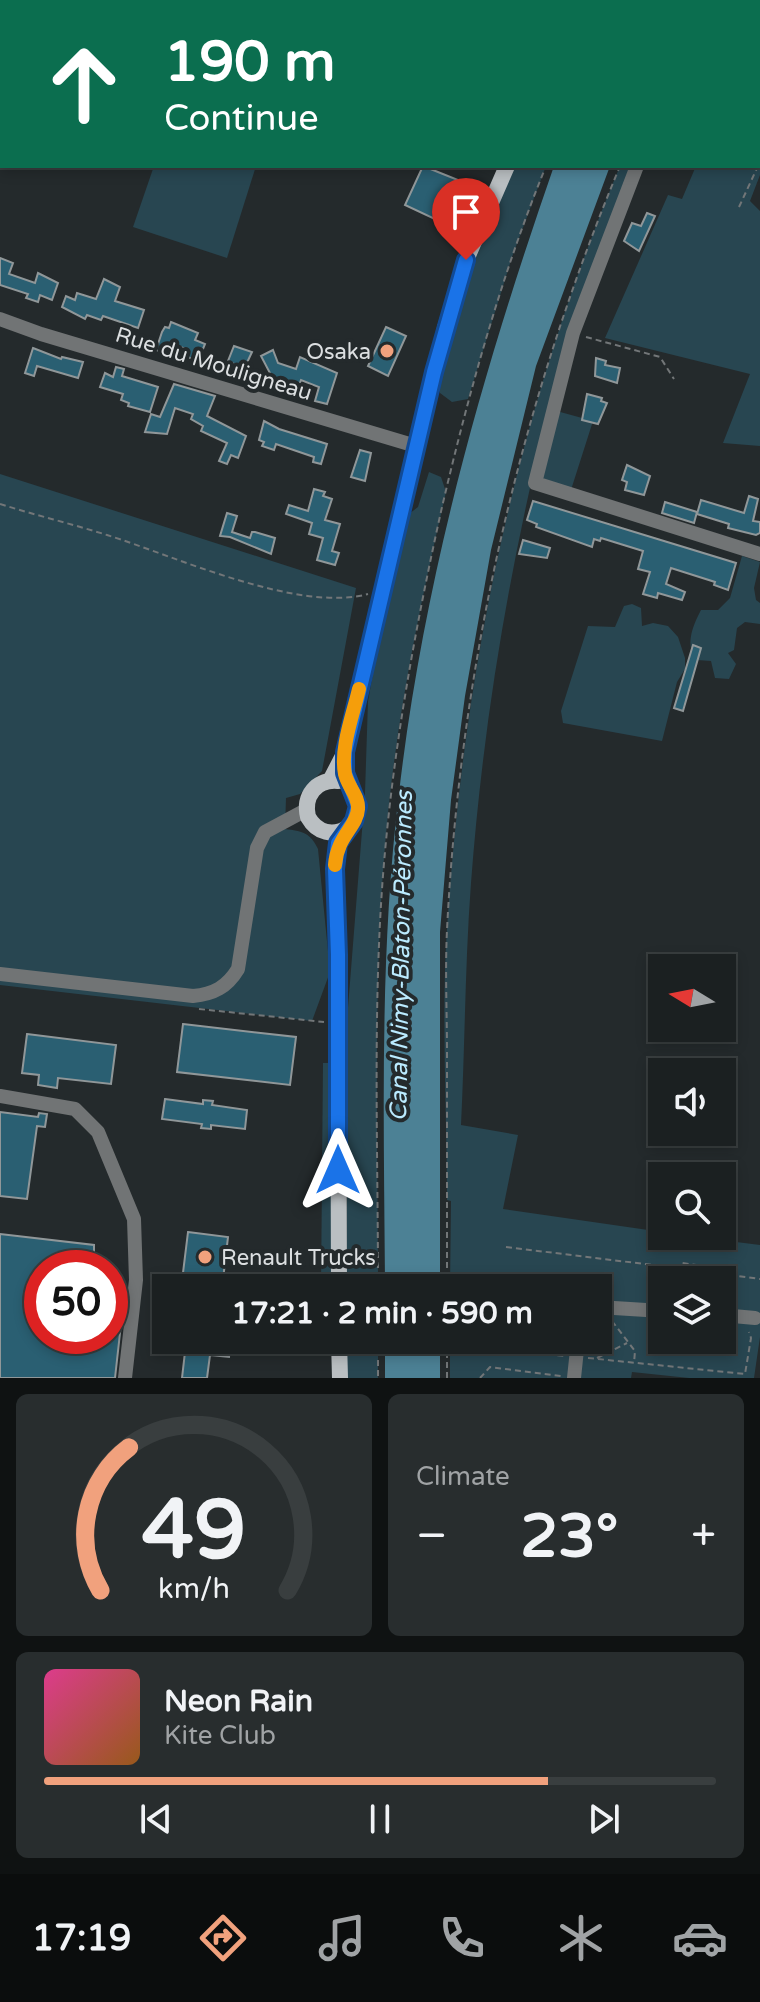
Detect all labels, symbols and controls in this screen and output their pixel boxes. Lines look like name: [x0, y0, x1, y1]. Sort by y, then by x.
text: 190 m: [164, 29, 335, 96]
icon: ahead: [32, 32, 136, 136]
text: Continue: [164, 97, 319, 140]
pin: [432, 178, 500, 260]
icon: arrive: [444, 190, 488, 234]
street label: Rue du Mouligneau: [112, 322, 315, 406]
place label: Osaka: [306, 339, 371, 365]
marker: Osaka: [378, 342, 396, 360]
water label: Canal Nimy-Blaton-Péronnes: [384, 789, 419, 1122]
north arrow: [648, 954, 736, 1042]
map controls: [648, 954, 736, 1354]
button: sound: [648, 1058, 736, 1146]
position arrow: [296, 1128, 380, 1212]
button: search: [648, 1162, 736, 1250]
place label: Renault Trucks: [221, 1245, 376, 1271]
marker: Renault Trucks: [196, 1248, 214, 1266]
speed limit sign: 50: [24, 1250, 128, 1354]
button: layers: [648, 1266, 736, 1354]
text: 17:21 · 2 min · 590 m: [231, 1295, 533, 1332]
text: Climate: [416, 1461, 510, 1492]
text: 49: [142, 1481, 246, 1581]
text: 23°: [520, 1501, 618, 1573]
text: −: [416, 1510, 447, 1563]
text: +: [691, 1510, 716, 1563]
text: km/h: [158, 1572, 230, 1606]
text: Neon Rain: [164, 1683, 313, 1720]
text: Kite Club: [164, 1720, 276, 1751]
icon: previous: [134, 1797, 178, 1841]
icon: pause: [358, 1797, 402, 1841]
icon: next: [582, 1797, 626, 1841]
icon: directions: [195, 1910, 251, 1966]
icon: music: [314, 1910, 370, 1966]
icon: phone: [434, 1910, 490, 1966]
icon: climate: [553, 1910, 609, 1966]
icon: car: [672, 1910, 728, 1966]
text: 17:19: [32, 1917, 131, 1960]

